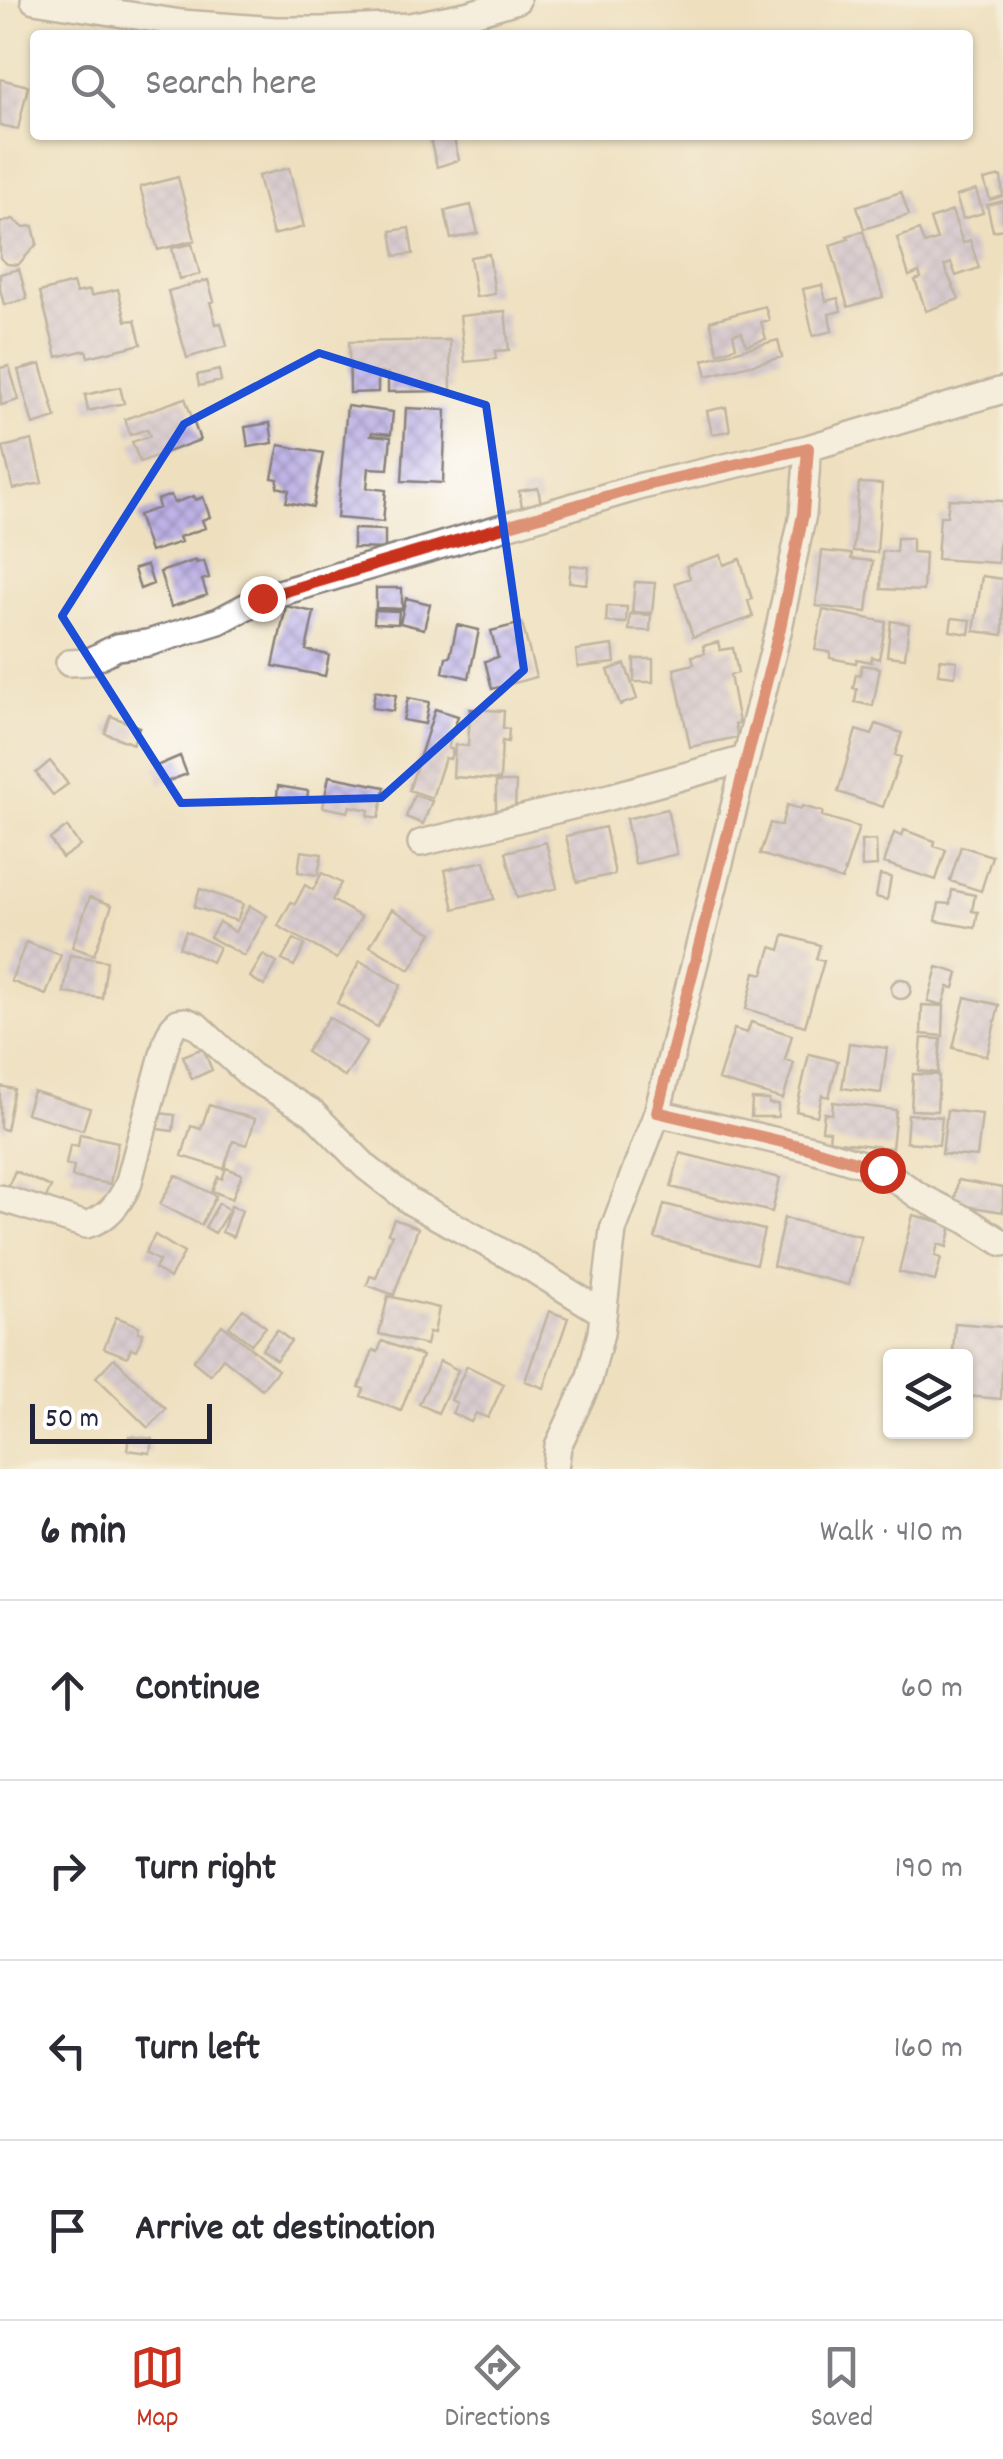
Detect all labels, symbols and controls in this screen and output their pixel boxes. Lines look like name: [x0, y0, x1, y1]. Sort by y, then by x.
search box: [30, 30, 973, 140]
icon: search: [65, 58, 120, 113]
text: Search here: [145, 58, 317, 113]
route end: [240, 576, 286, 622]
route start: [860, 1148, 906, 1194]
map controls: [883, 1349, 973, 1439]
button: layers: [883, 1349, 973, 1439]
scale bar: [30, 1399, 212, 1444]
text: 50 m: [45, 1401, 99, 1441]
text: 6 min: [40, 1504, 126, 1564]
text: Walk · 410 m: [820, 1511, 963, 1557]
icon: ahead: [40, 1663, 95, 1718]
text: Continue: [135, 1663, 260, 1718]
text: 60 m: [901, 1667, 963, 1713]
icon: right: [40, 1843, 95, 1898]
text: Turn right: [135, 1843, 276, 1898]
text: 190 m: [895, 1847, 963, 1893]
icon: left: [40, 2023, 95, 2078]
text: Turn left: [135, 2023, 260, 2078]
text: 160 m: [894, 2027, 963, 2073]
icon: arrive: [40, 2203, 95, 2258]
text: Arrive at destination: [135, 2203, 435, 2258]
tab: Map: [130, 2340, 185, 2440]
tab: Directions: [445, 2340, 551, 2440]
tab: Saved: [811, 2340, 873, 2440]

